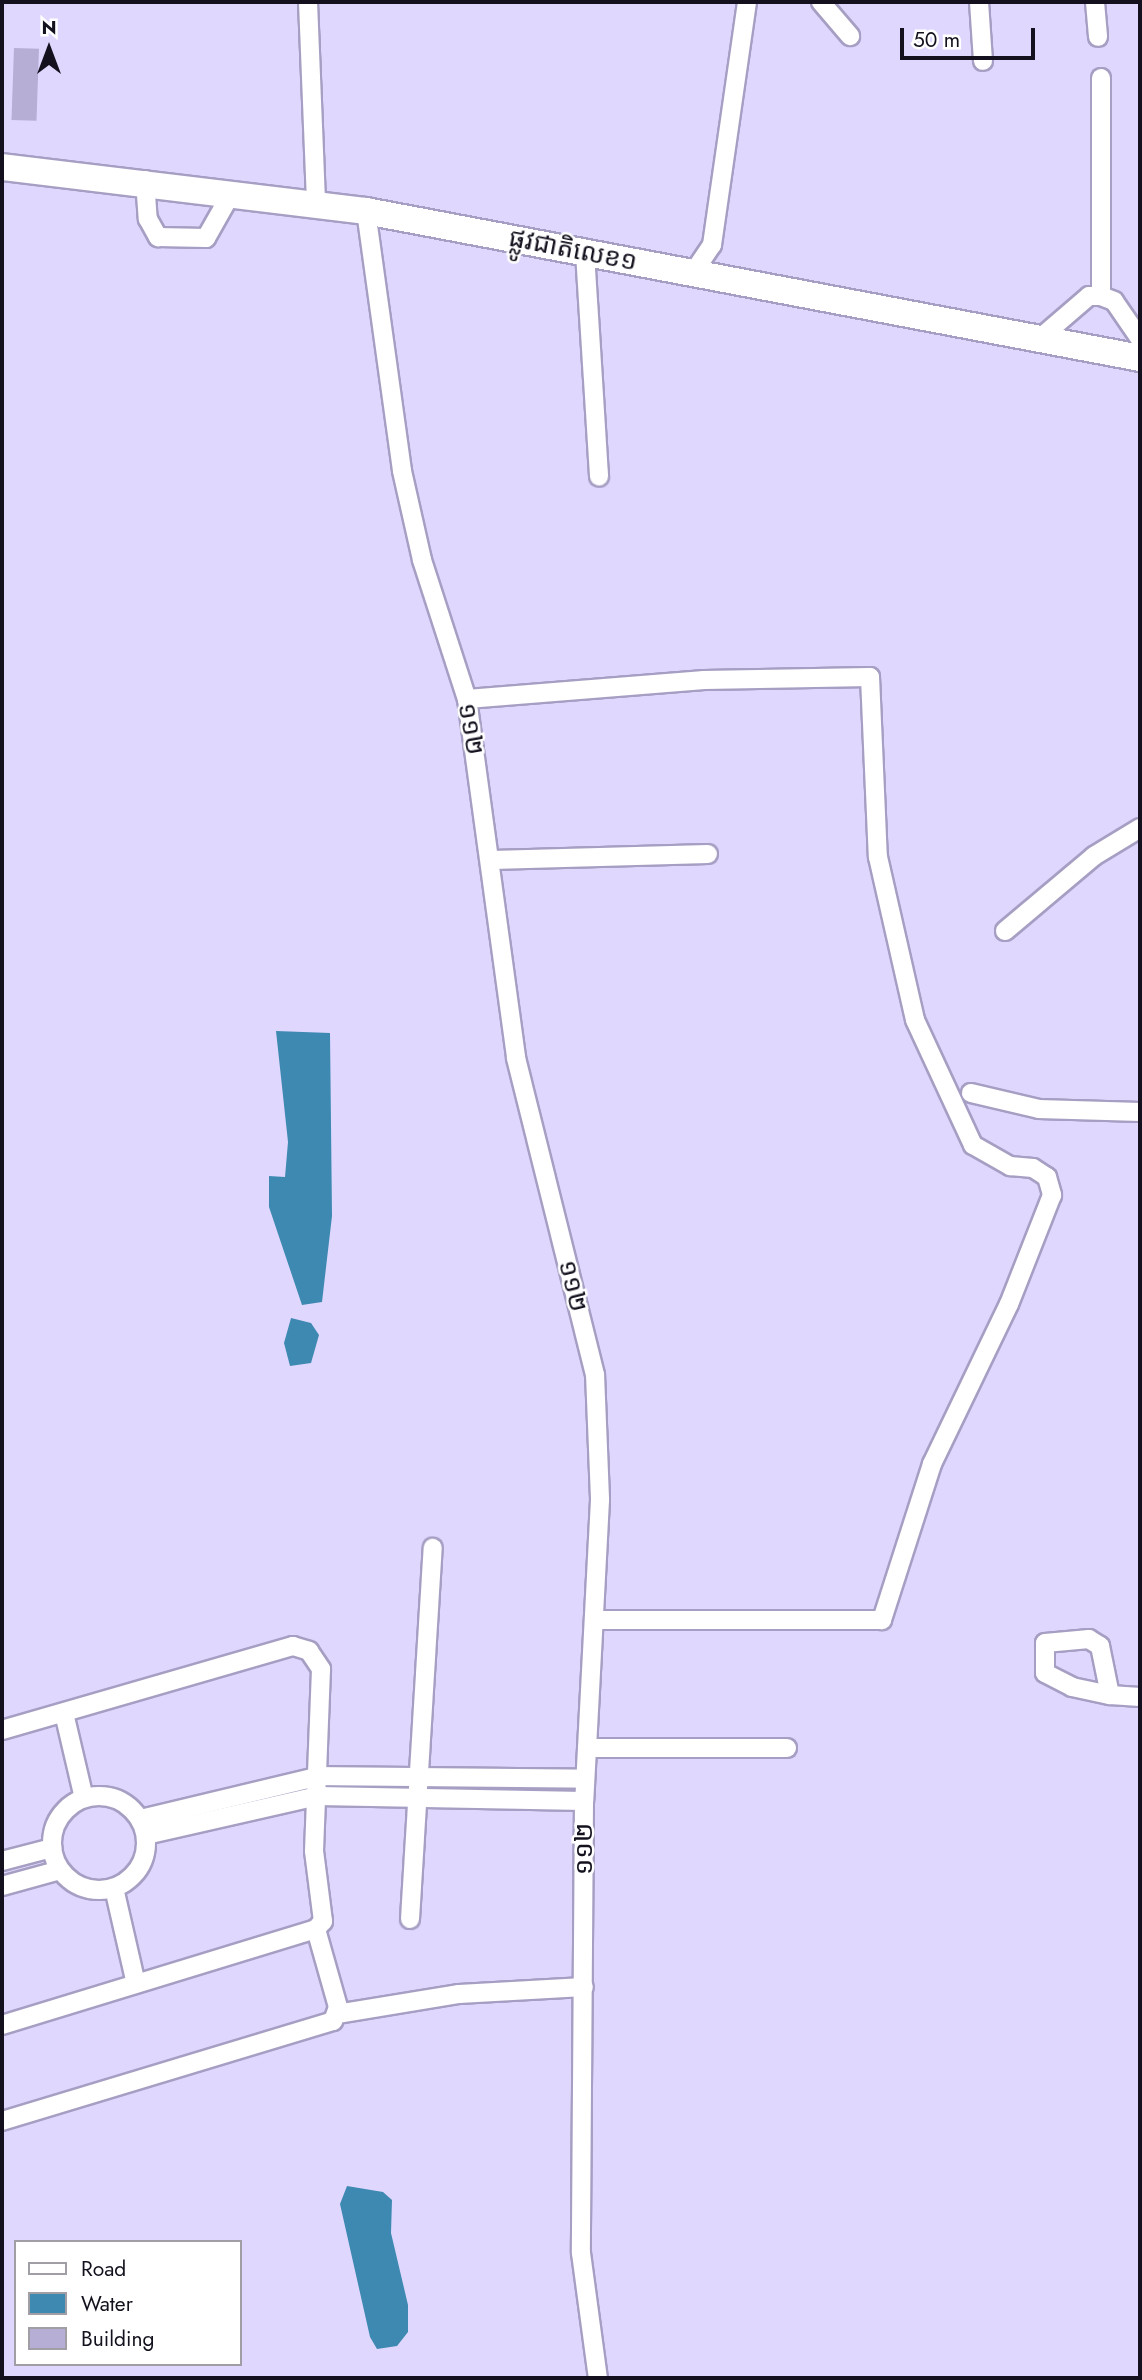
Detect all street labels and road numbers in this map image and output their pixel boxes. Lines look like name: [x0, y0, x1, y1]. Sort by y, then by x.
street label: ផ្លូវជាតិលេខ១: [506, 222, 640, 278]
street label: ១១២: [451, 700, 491, 758]
street label: ១១២: [552, 1257, 594, 1315]
street label: ១១២: [568, 1823, 600, 1875]

